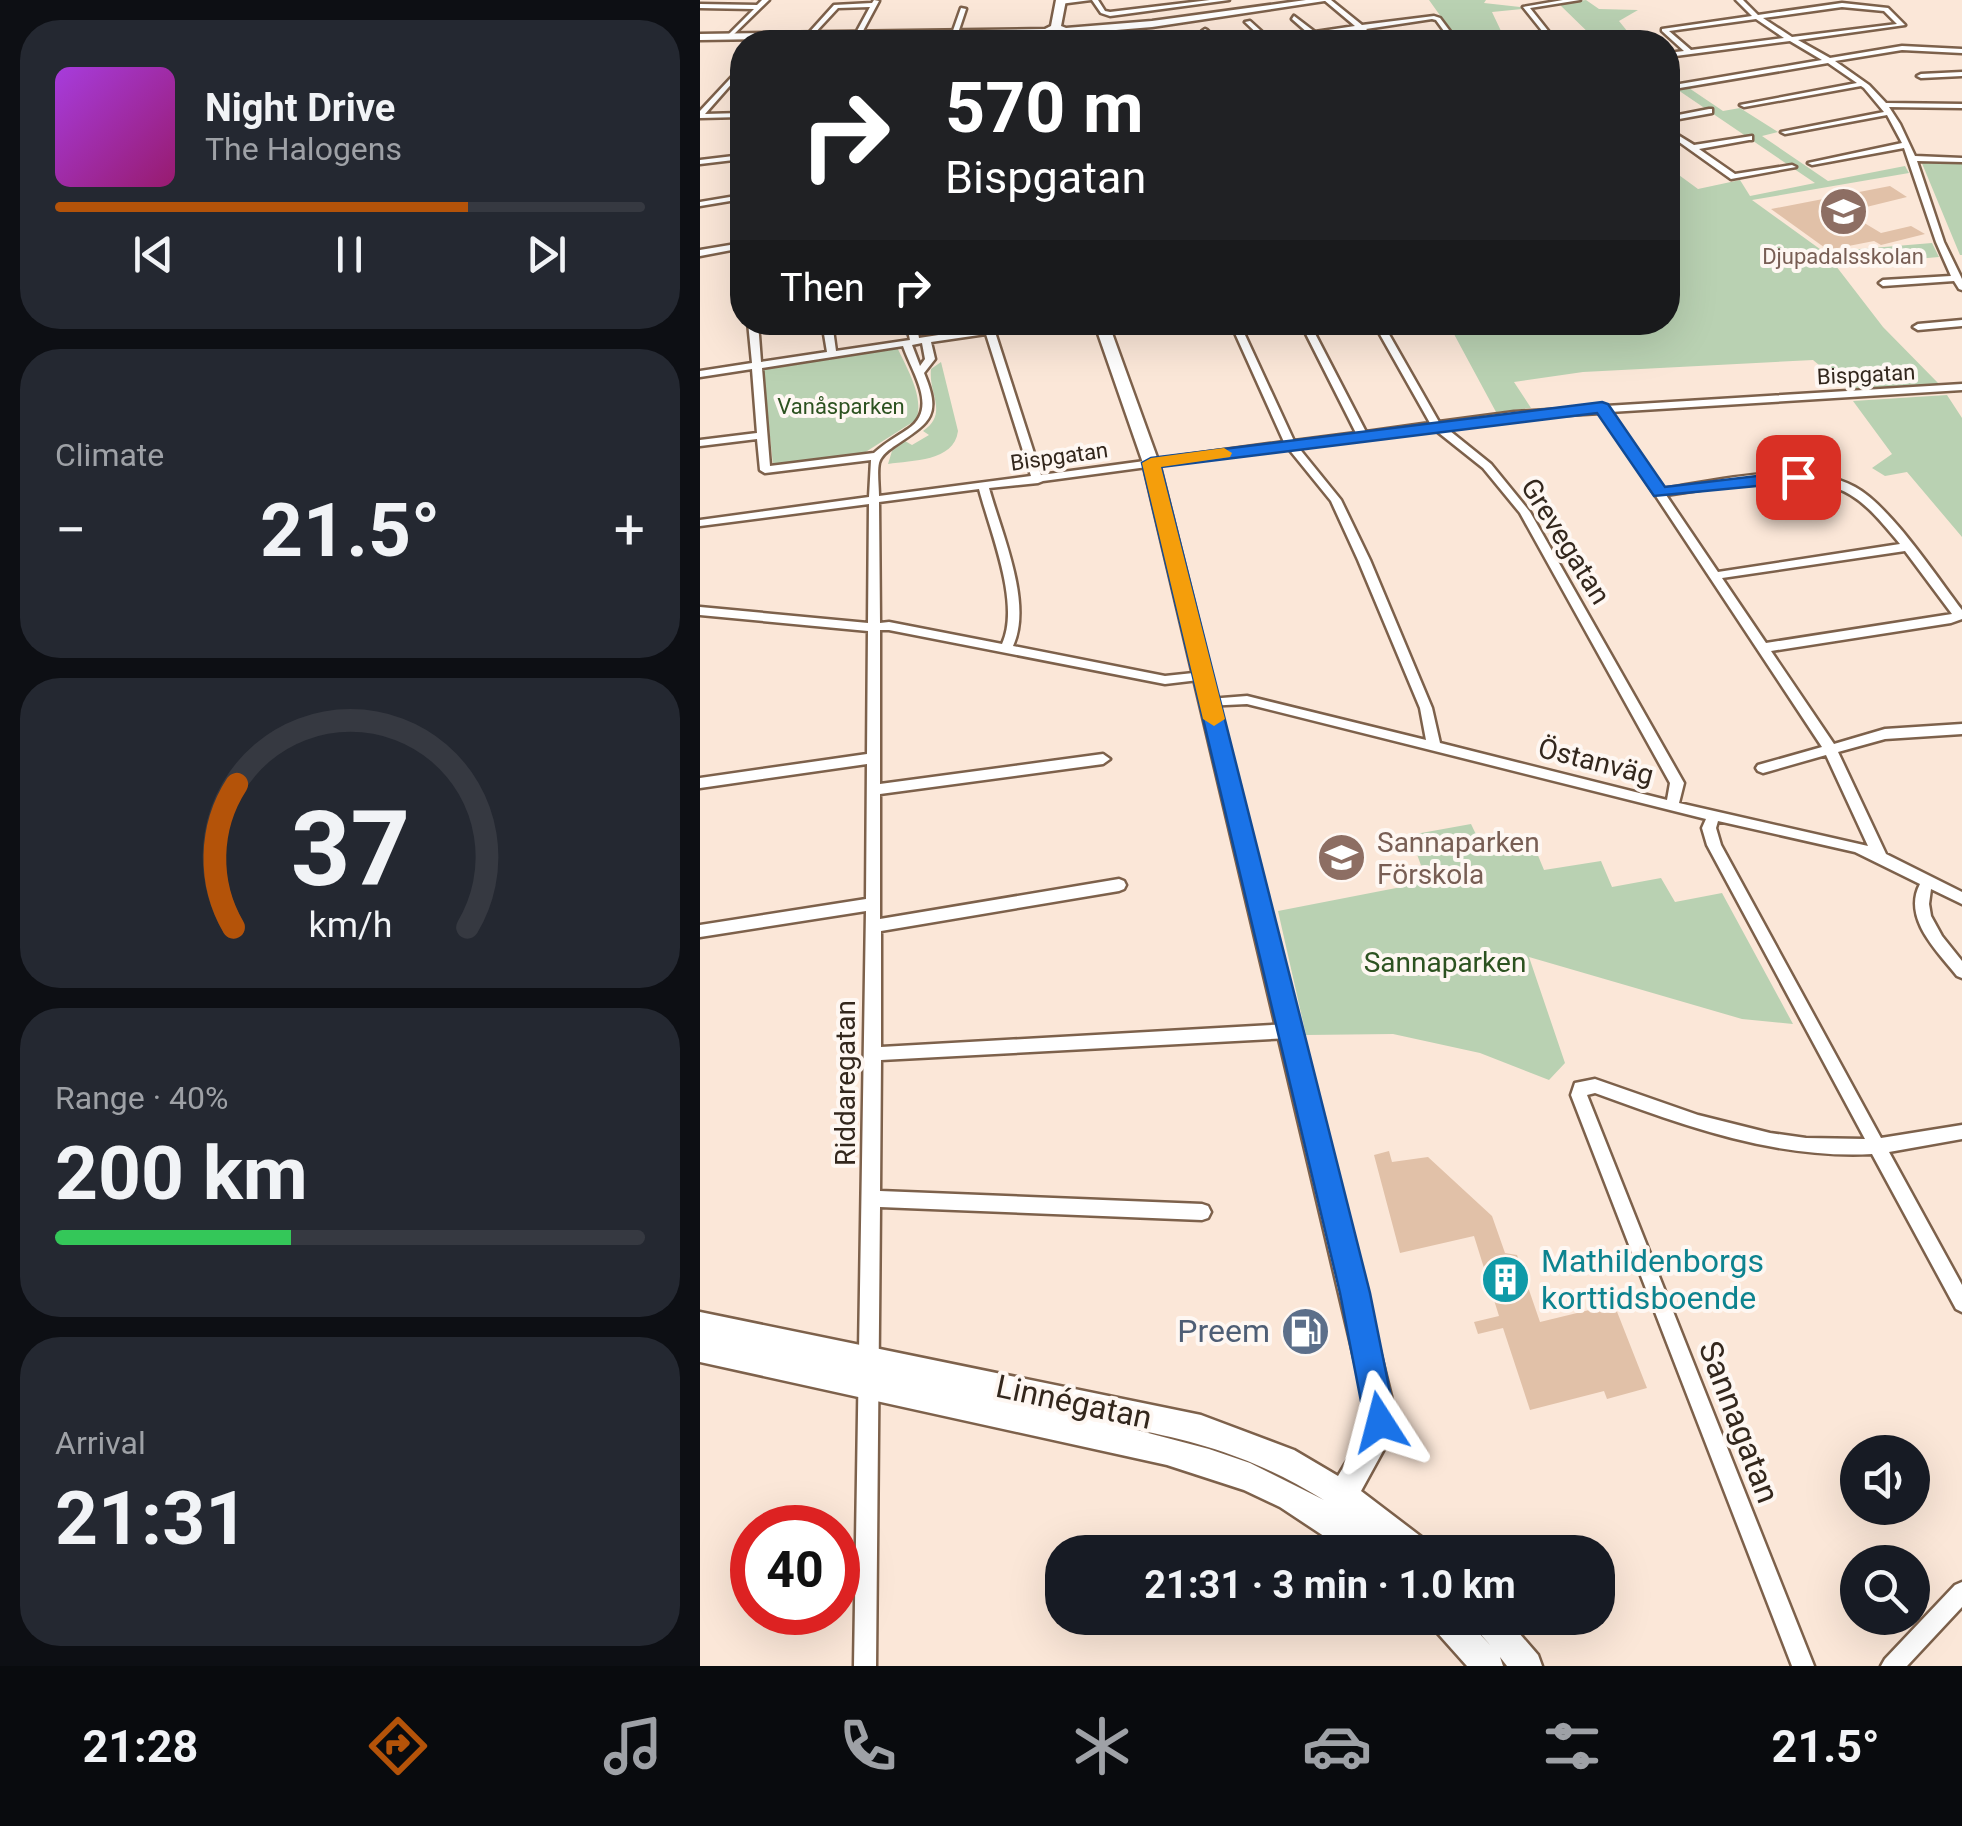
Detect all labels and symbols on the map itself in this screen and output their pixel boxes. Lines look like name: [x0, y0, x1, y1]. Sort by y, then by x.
school or university icon: Djupadalsskolan: [1817, 186, 1869, 238]
place label: Djupadalsskolan: [1762, 244, 1924, 269]
street label: Bispgatan: [1816, 359, 1916, 390]
park label: Vanåsparken: [777, 394, 905, 419]
pin: [1756, 435, 1841, 520]
street label: Bispgatan: [1009, 437, 1110, 476]
street label: Grevegatan: [1514, 472, 1617, 610]
street label: Östanväg: [1535, 731, 1657, 792]
place label: Sannaparken Förskola: [1377, 826, 1540, 891]
school or university icon: Sannaparken Förskola: [1316, 832, 1368, 884]
park label: Sannaparken: [1364, 946, 1526, 979]
street label: Riddaregatan: [829, 1000, 862, 1166]
place label: Mathildenborgs korttidsboende: [1541, 1242, 1764, 1317]
building icon: Mathildenborgs korttidsboende: [1480, 1253, 1532, 1305]
fuel station icon: Preem: [1279, 1305, 1331, 1357]
place label: Preem: [1177, 1312, 1270, 1350]
street label: Sannagatan: [1691, 1336, 1787, 1508]
street label: Linnégatan: [993, 1367, 1155, 1437]
position arrow: [1328, 1370, 1432, 1474]
speed limit sign: 40: [730, 1505, 860, 1635]

